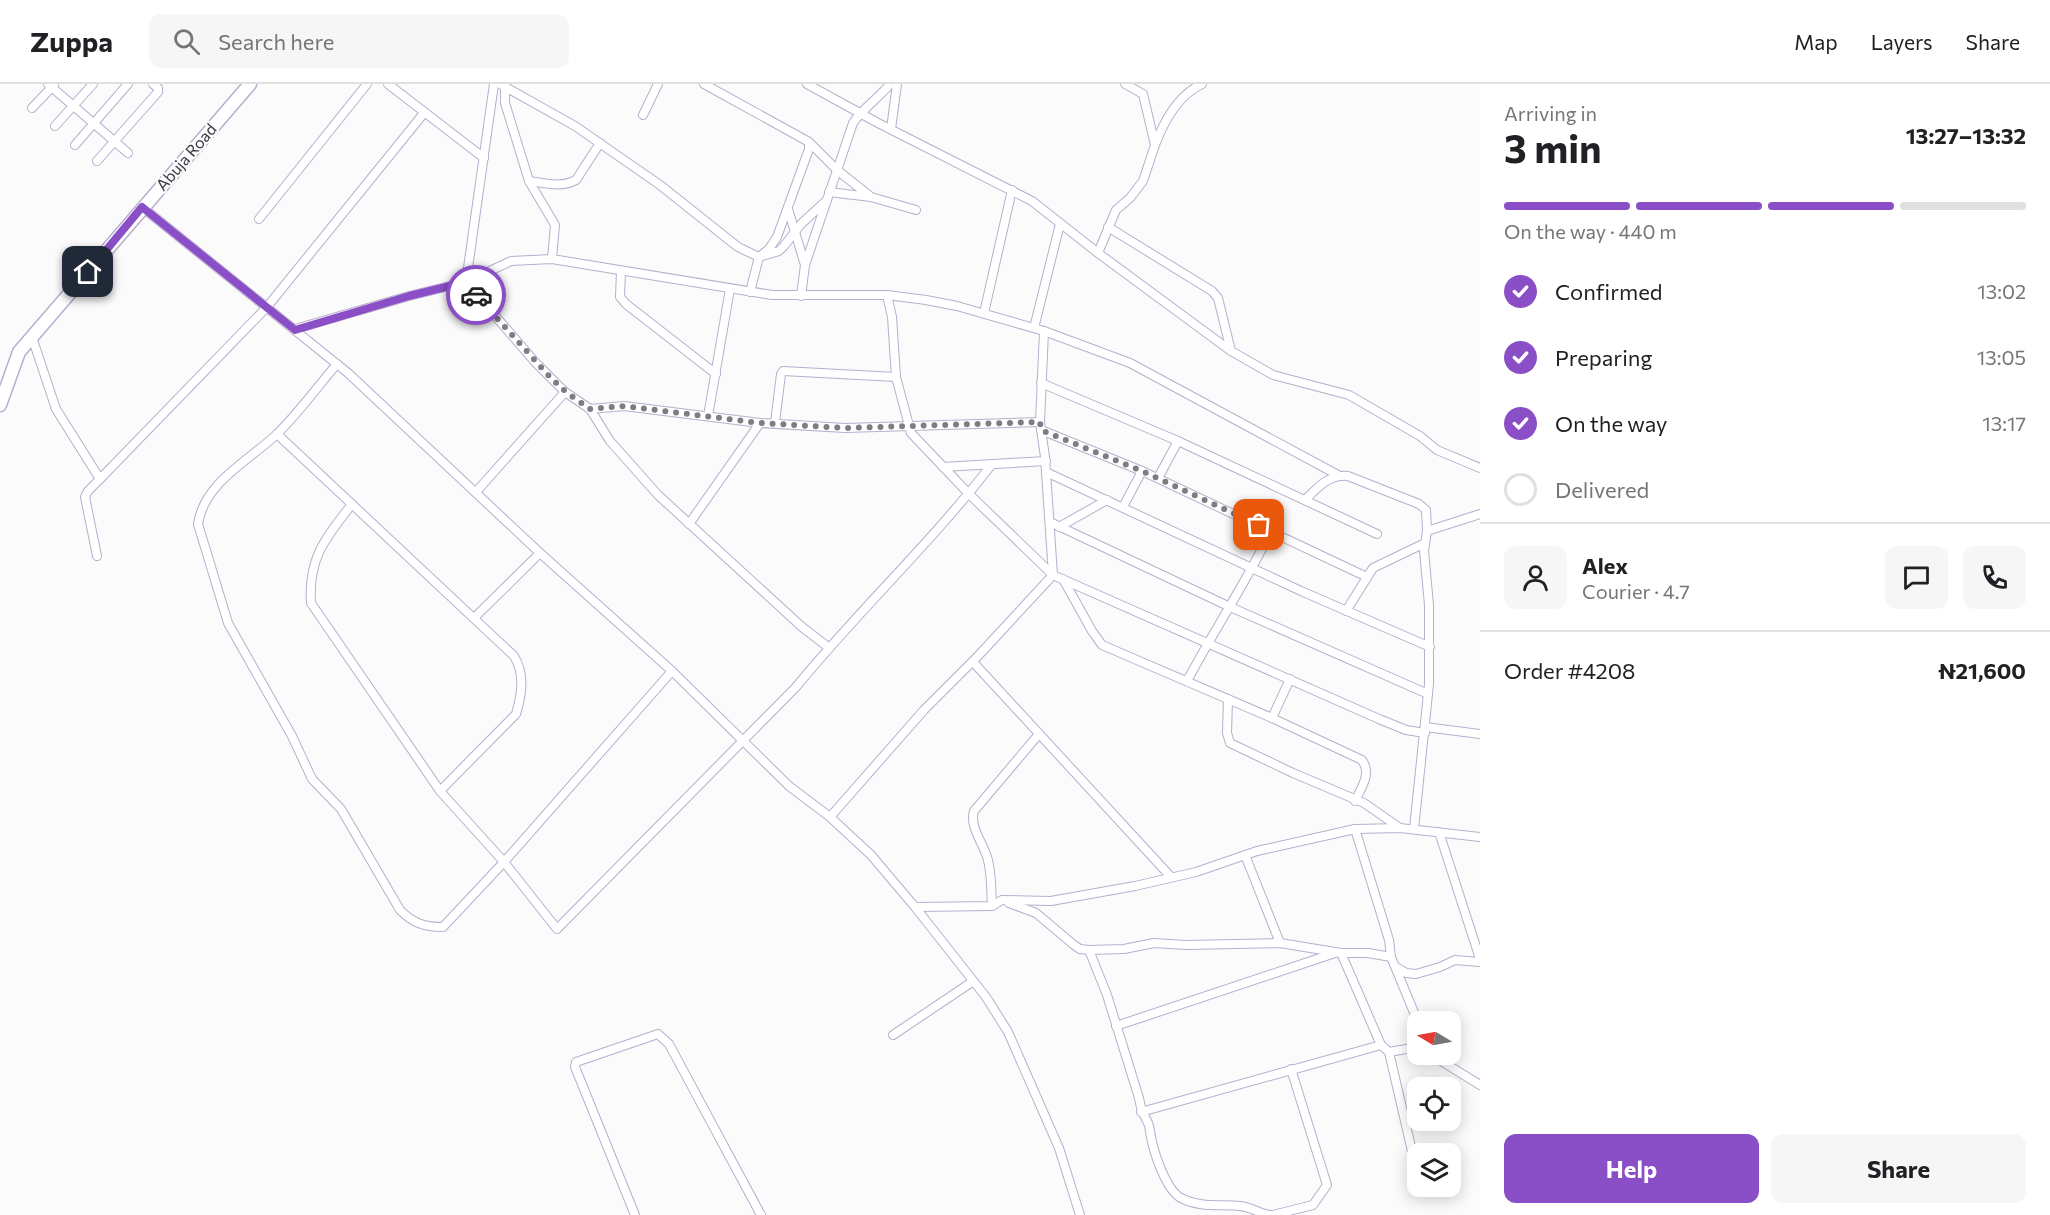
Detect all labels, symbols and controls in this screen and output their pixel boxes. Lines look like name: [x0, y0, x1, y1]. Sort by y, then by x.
search box: [149, 14, 569, 68]
text: Zuppa: [30, 24, 113, 58]
icon: search: [170, 25, 203, 58]
text: Search here: [218, 28, 334, 55]
text: Map: [1794, 29, 1838, 54]
text: Layers: [1871, 29, 1933, 54]
text: Share: [1966, 29, 2020, 54]
text: Arriving in: [1504, 101, 1597, 125]
street label: Abuja Road: [151, 119, 220, 194]
text: 13:27–13:32: [1906, 122, 2026, 149]
text: 3 min: [1504, 123, 1602, 171]
text: On the way · 440 m: [1504, 219, 1677, 243]
pin: [62, 246, 113, 297]
icon: home: [71, 255, 104, 288]
courier: [446, 265, 506, 325]
icon: check: [1504, 275, 1537, 308]
text: Confirmed: [1555, 278, 1662, 305]
icon: car: [460, 279, 493, 312]
text: 13:02: [1977, 279, 2026, 303]
icon: check: [1504, 341, 1537, 374]
text: Preparing: [1555, 344, 1652, 371]
text: 13:05: [1977, 345, 2026, 369]
icon: check: [1504, 407, 1537, 440]
text: On the way: [1555, 410, 1667, 437]
text: 13:17: [1982, 411, 2026, 435]
text: Delivered: [1555, 476, 1649, 503]
pin: [1233, 499, 1284, 550]
icon: bag: [1242, 508, 1275, 541]
button: person: [1504, 546, 1567, 609]
button: chat: [1885, 546, 1948, 609]
button: phone: [1963, 546, 2026, 609]
text: Alex: [1582, 552, 1628, 579]
text: Courier · 4.7: [1582, 579, 1690, 603]
text: Order #4208: [1504, 657, 1635, 684]
text: ₦21,600: [1938, 657, 2026, 684]
north arrow: [1407, 1011, 1461, 1065]
map controls: [1407, 1011, 1461, 1197]
button: locate: [1407, 1077, 1461, 1131]
button: Help: [1504, 1134, 1759, 1203]
button: Share: [1771, 1134, 2026, 1203]
button: layers: [1407, 1143, 1461, 1197]

